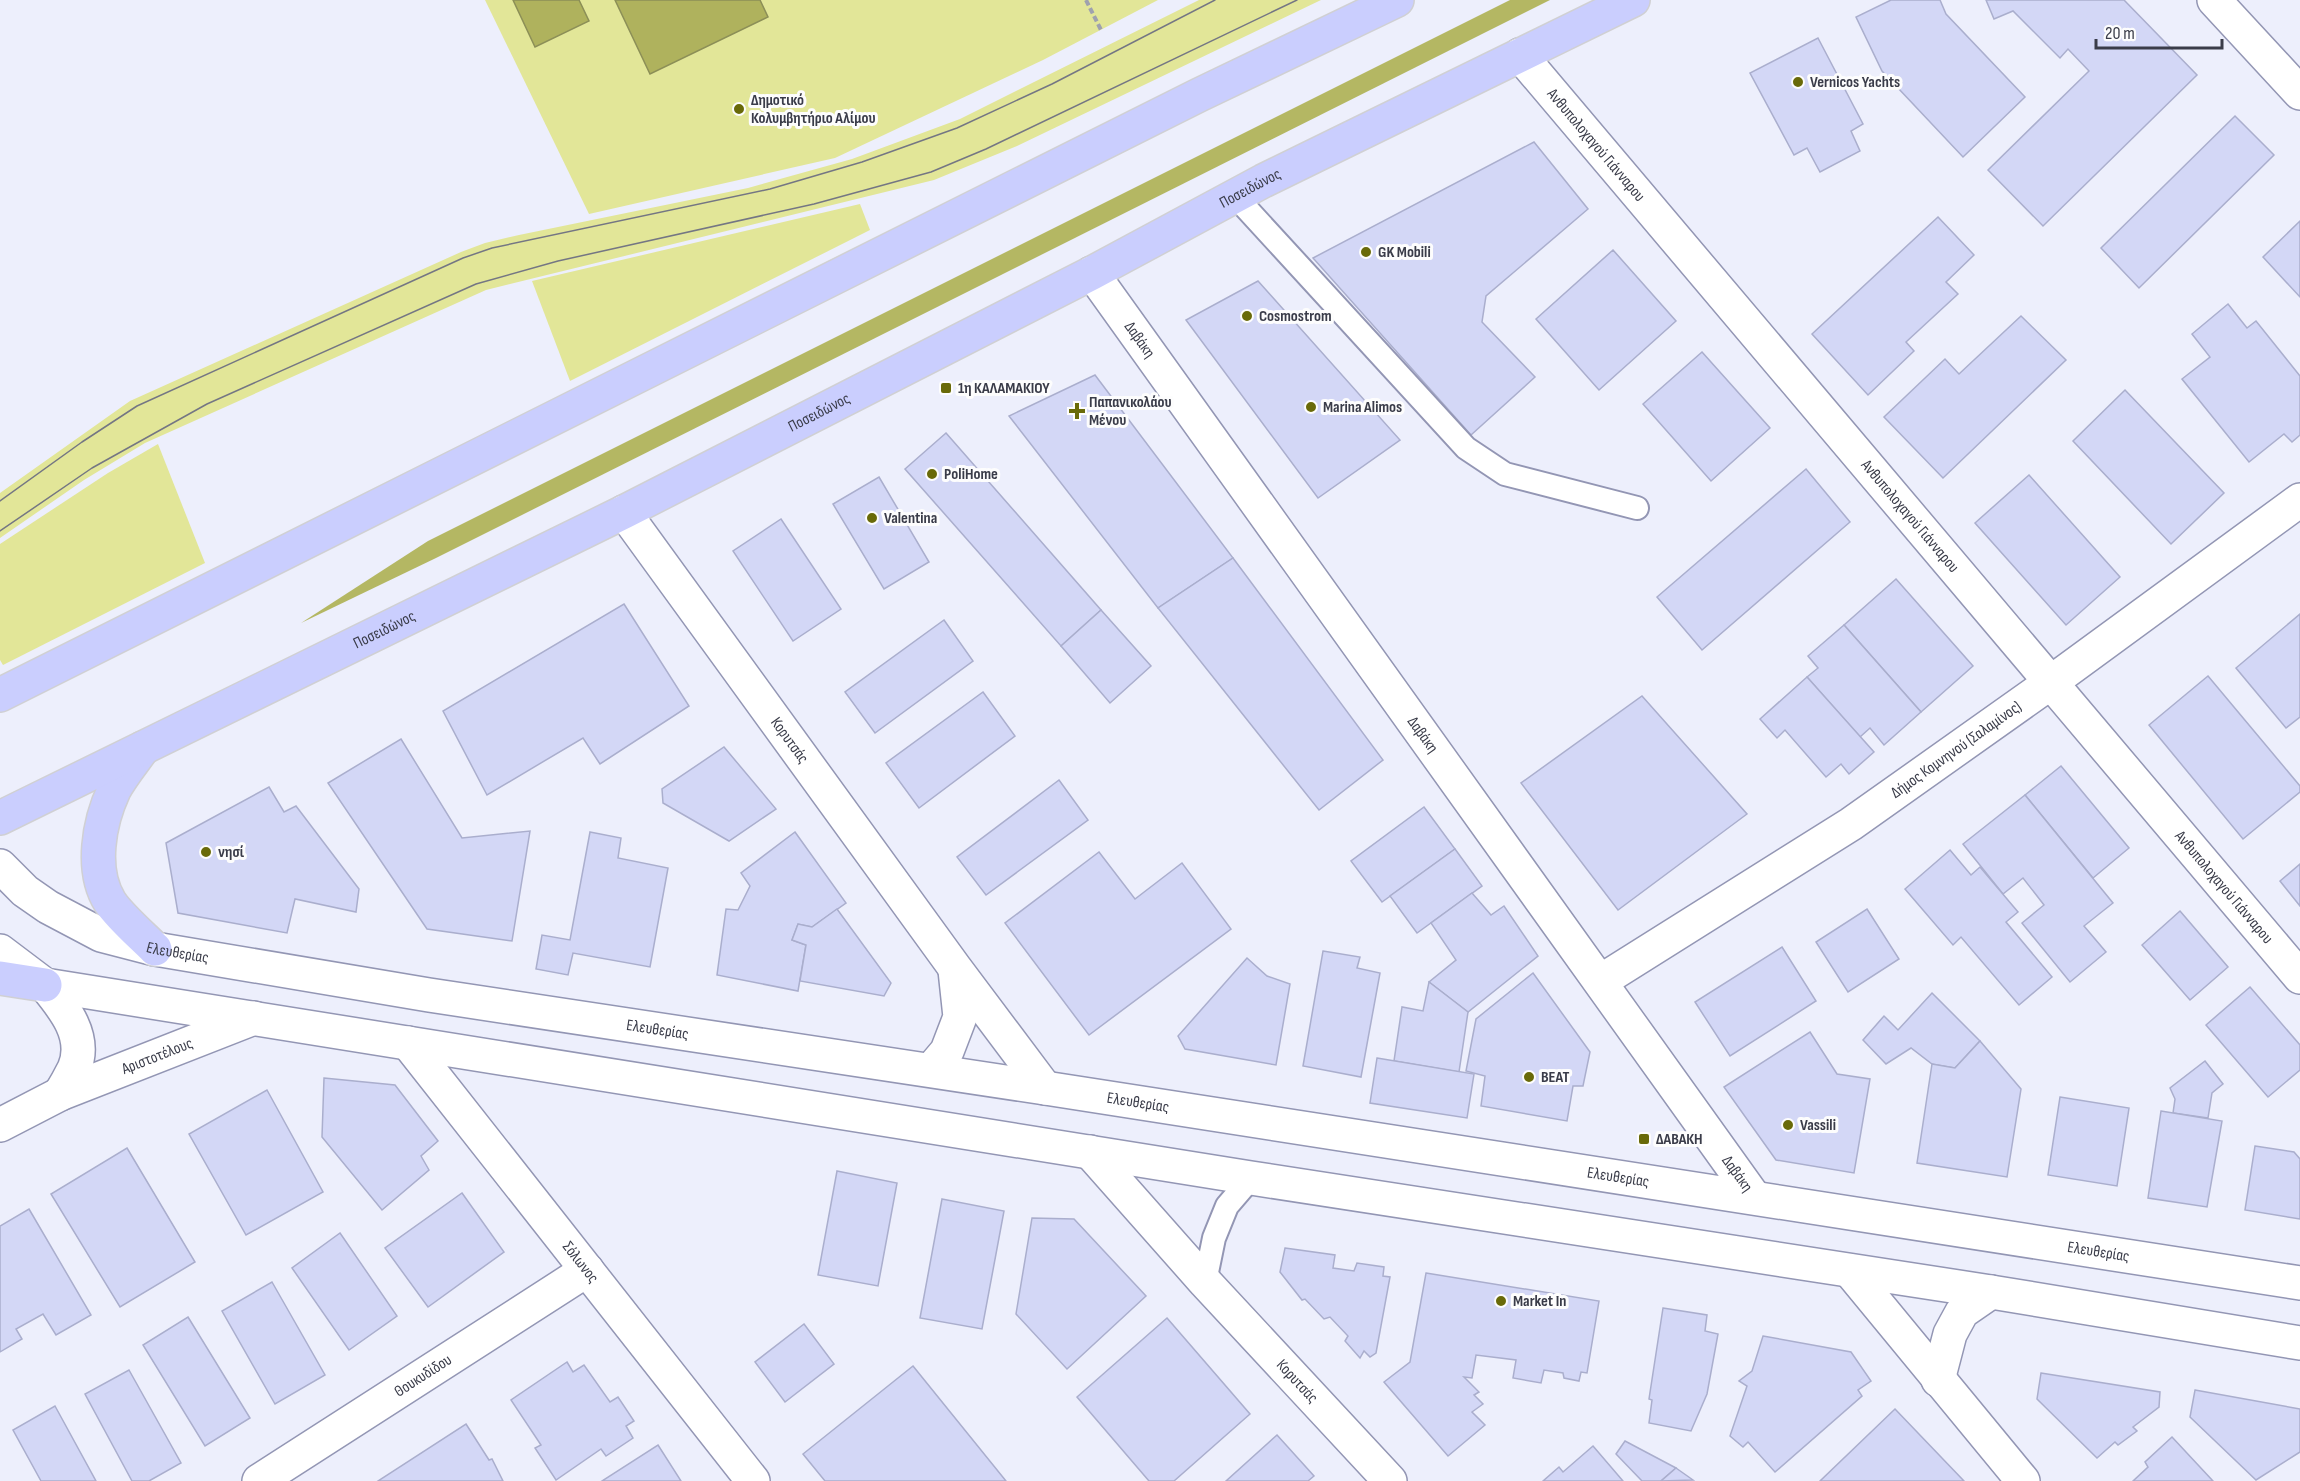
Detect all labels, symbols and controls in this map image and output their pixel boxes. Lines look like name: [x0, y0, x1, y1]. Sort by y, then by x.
scale bar: [2096, 12, 2222, 50]
text: 20 m: [2105, 23, 2135, 44]
place label: Vernicos Yachts: [1810, 73, 1900, 92]
marker: Vernicos Yachts: [1791, 75, 1805, 89]
street label: Ανθυπολοχαγού Γιάνναρου: [1542, 84, 1649, 205]
place label: Δημοτικό Κολυμβητήριο Αλίμου: [751, 91, 876, 128]
marker: Δημοτικό Κολυμβητήριο Αλίμου: [732, 102, 746, 116]
street label: Ποσειδώνος: [1216, 164, 1284, 212]
place label: GK Mobili: [1378, 243, 1431, 262]
marker: GK Mobili: [1359, 245, 1373, 259]
place label: Cosmostrom: [1259, 307, 1332, 326]
marker: Cosmostrom: [1240, 309, 1254, 323]
street label: Δαβάκη: [1120, 318, 1159, 362]
place label: 1η ΚΑΛΑΜΑΚΙΟΥ: [958, 379, 1050, 398]
marker: 1η ΚΑΛΑΜΑΚΙΟΥ: [939, 381, 953, 395]
street label: Ποσειδώνος: [785, 389, 853, 436]
place label: Παπανικολάου Μένου: [1089, 393, 1172, 430]
place label: Marina Alimos: [1323, 398, 1402, 417]
marker: Marina Alimos: [1304, 400, 1318, 414]
marker: Παπανικολάου Μένου: [1070, 404, 1084, 418]
street label: Ανθυπολοχαγού Γιάνναρου: [1856, 455, 1963, 576]
place label: PoliHome: [944, 465, 998, 484]
marker: PoliHome: [925, 467, 939, 481]
place label: Valentina: [884, 509, 937, 528]
marker: Valentina: [865, 511, 879, 525]
street label: Ποσειδώνος: [350, 606, 418, 653]
street label: Δήμος Κομνηνού (Σαλαμίνος): [1887, 697, 2025, 802]
street label: Κορυτσάς: [767, 713, 813, 767]
street label: Δαβάκη: [1403, 713, 1442, 757]
street label: Ανθυπολοχαγού Γιάνναρου: [2170, 826, 2277, 948]
place label: νησί: [218, 843, 245, 862]
marker: νησί: [199, 845, 213, 859]
street label: Ελευθερίας: [144, 938, 210, 967]
street label: Ελευθερίας: [625, 1015, 690, 1044]
street label: Αριστοτέλους: [118, 1033, 196, 1079]
place label: ΒΕΑΤ: [1541, 1068, 1569, 1087]
marker: ΒΕΑΤ: [1522, 1070, 1536, 1084]
street label: Ελευθερίας: [1106, 1088, 1170, 1117]
place label: Vassili: [1800, 1116, 1836, 1135]
marker: Vassili: [1781, 1118, 1795, 1132]
place label: ΔΑΒΑΚΗ: [1656, 1130, 1703, 1149]
marker: ΔΑΒΑΚΗ: [1637, 1132, 1651, 1146]
street label: Δαβάκη: [1718, 1152, 1757, 1196]
street label: Ελευθερίας: [1586, 1163, 1651, 1191]
street label: Ελευθερίας: [2066, 1237, 2131, 1266]
street label: Σόλωνος: [558, 1238, 603, 1287]
place label: Market In: [1513, 1292, 1566, 1311]
marker: Market In: [1494, 1294, 1508, 1308]
street label: Θουκυδίδου: [391, 1350, 455, 1401]
street label: Κορυτσάς: [1272, 1355, 1322, 1407]

